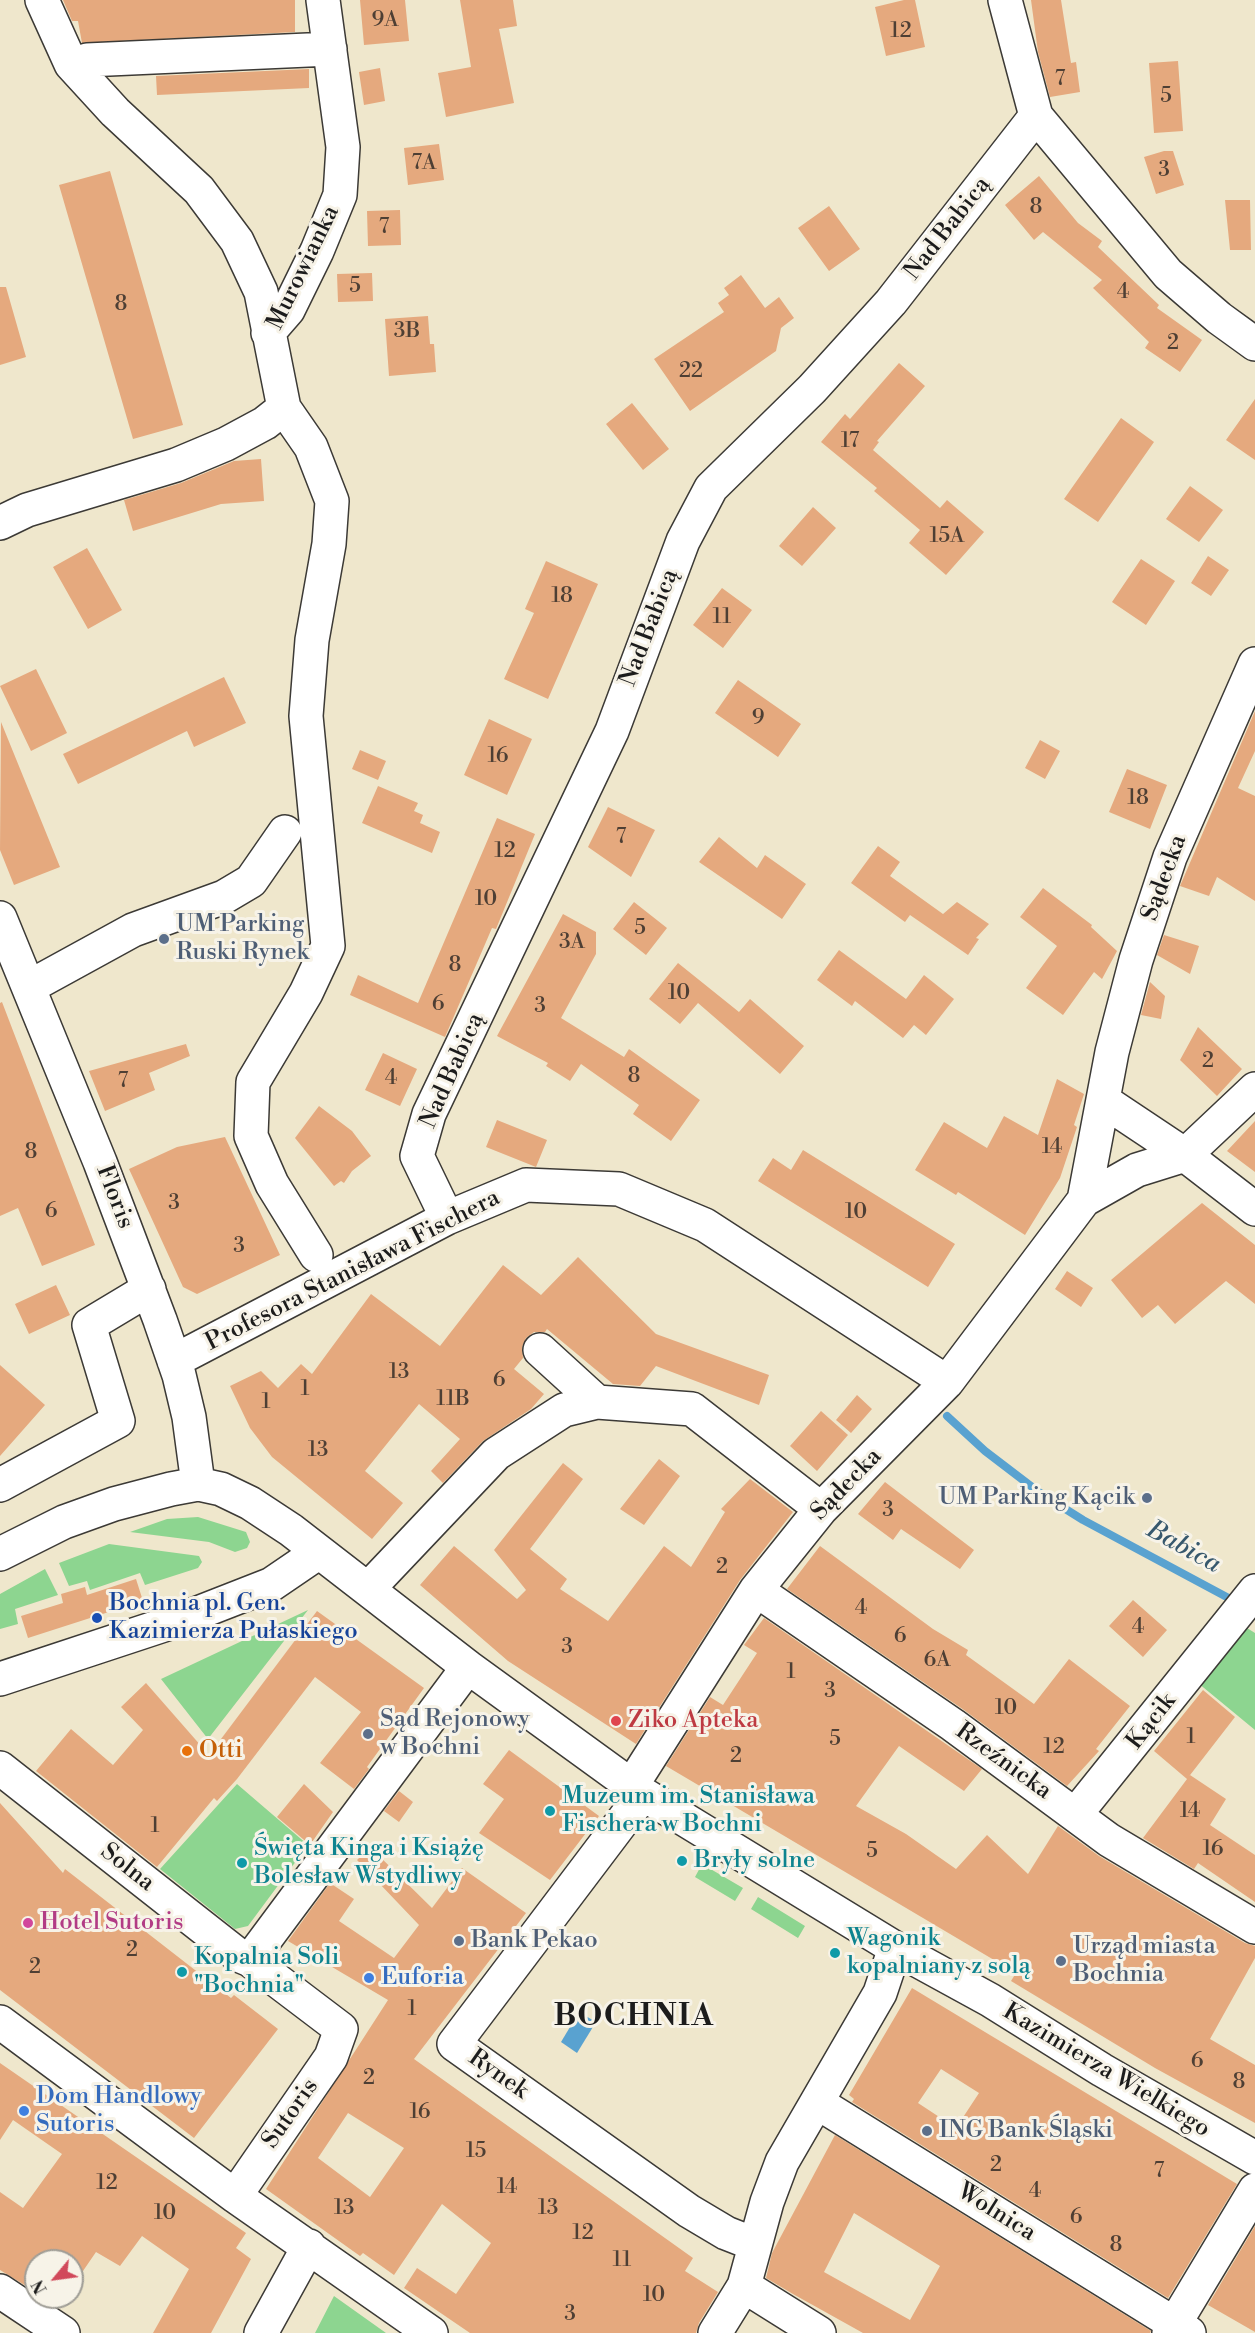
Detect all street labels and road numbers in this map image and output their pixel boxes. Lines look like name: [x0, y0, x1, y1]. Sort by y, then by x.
street label: Nad Babicą: [899, 172, 997, 286]
street label: Murowianka: [262, 201, 346, 335]
street label: Nad Babicą: [615, 565, 685, 691]
street label: Sądecka: [1136, 831, 1194, 925]
street label: Nad Babicą: [415, 1009, 491, 1133]
street label: Floris: [89, 1161, 139, 1233]
street label: Profesora Stanisława Fischera: [201, 1184, 505, 1358]
street label: Sądecka: [806, 1443, 888, 1527]
street label: Kącik: [1121, 1688, 1183, 1756]
street label: Rzeźnicka: [949, 1718, 1057, 1806]
street label: Solna: [94, 1838, 160, 1898]
street label: Kazimierza Wielkiego: [997, 1998, 1215, 2144]
street label: Rynek: [462, 2044, 534, 2106]
street label: Sutoris: [257, 2074, 325, 2154]
street label: Wolnica: [951, 2178, 1041, 2248]

